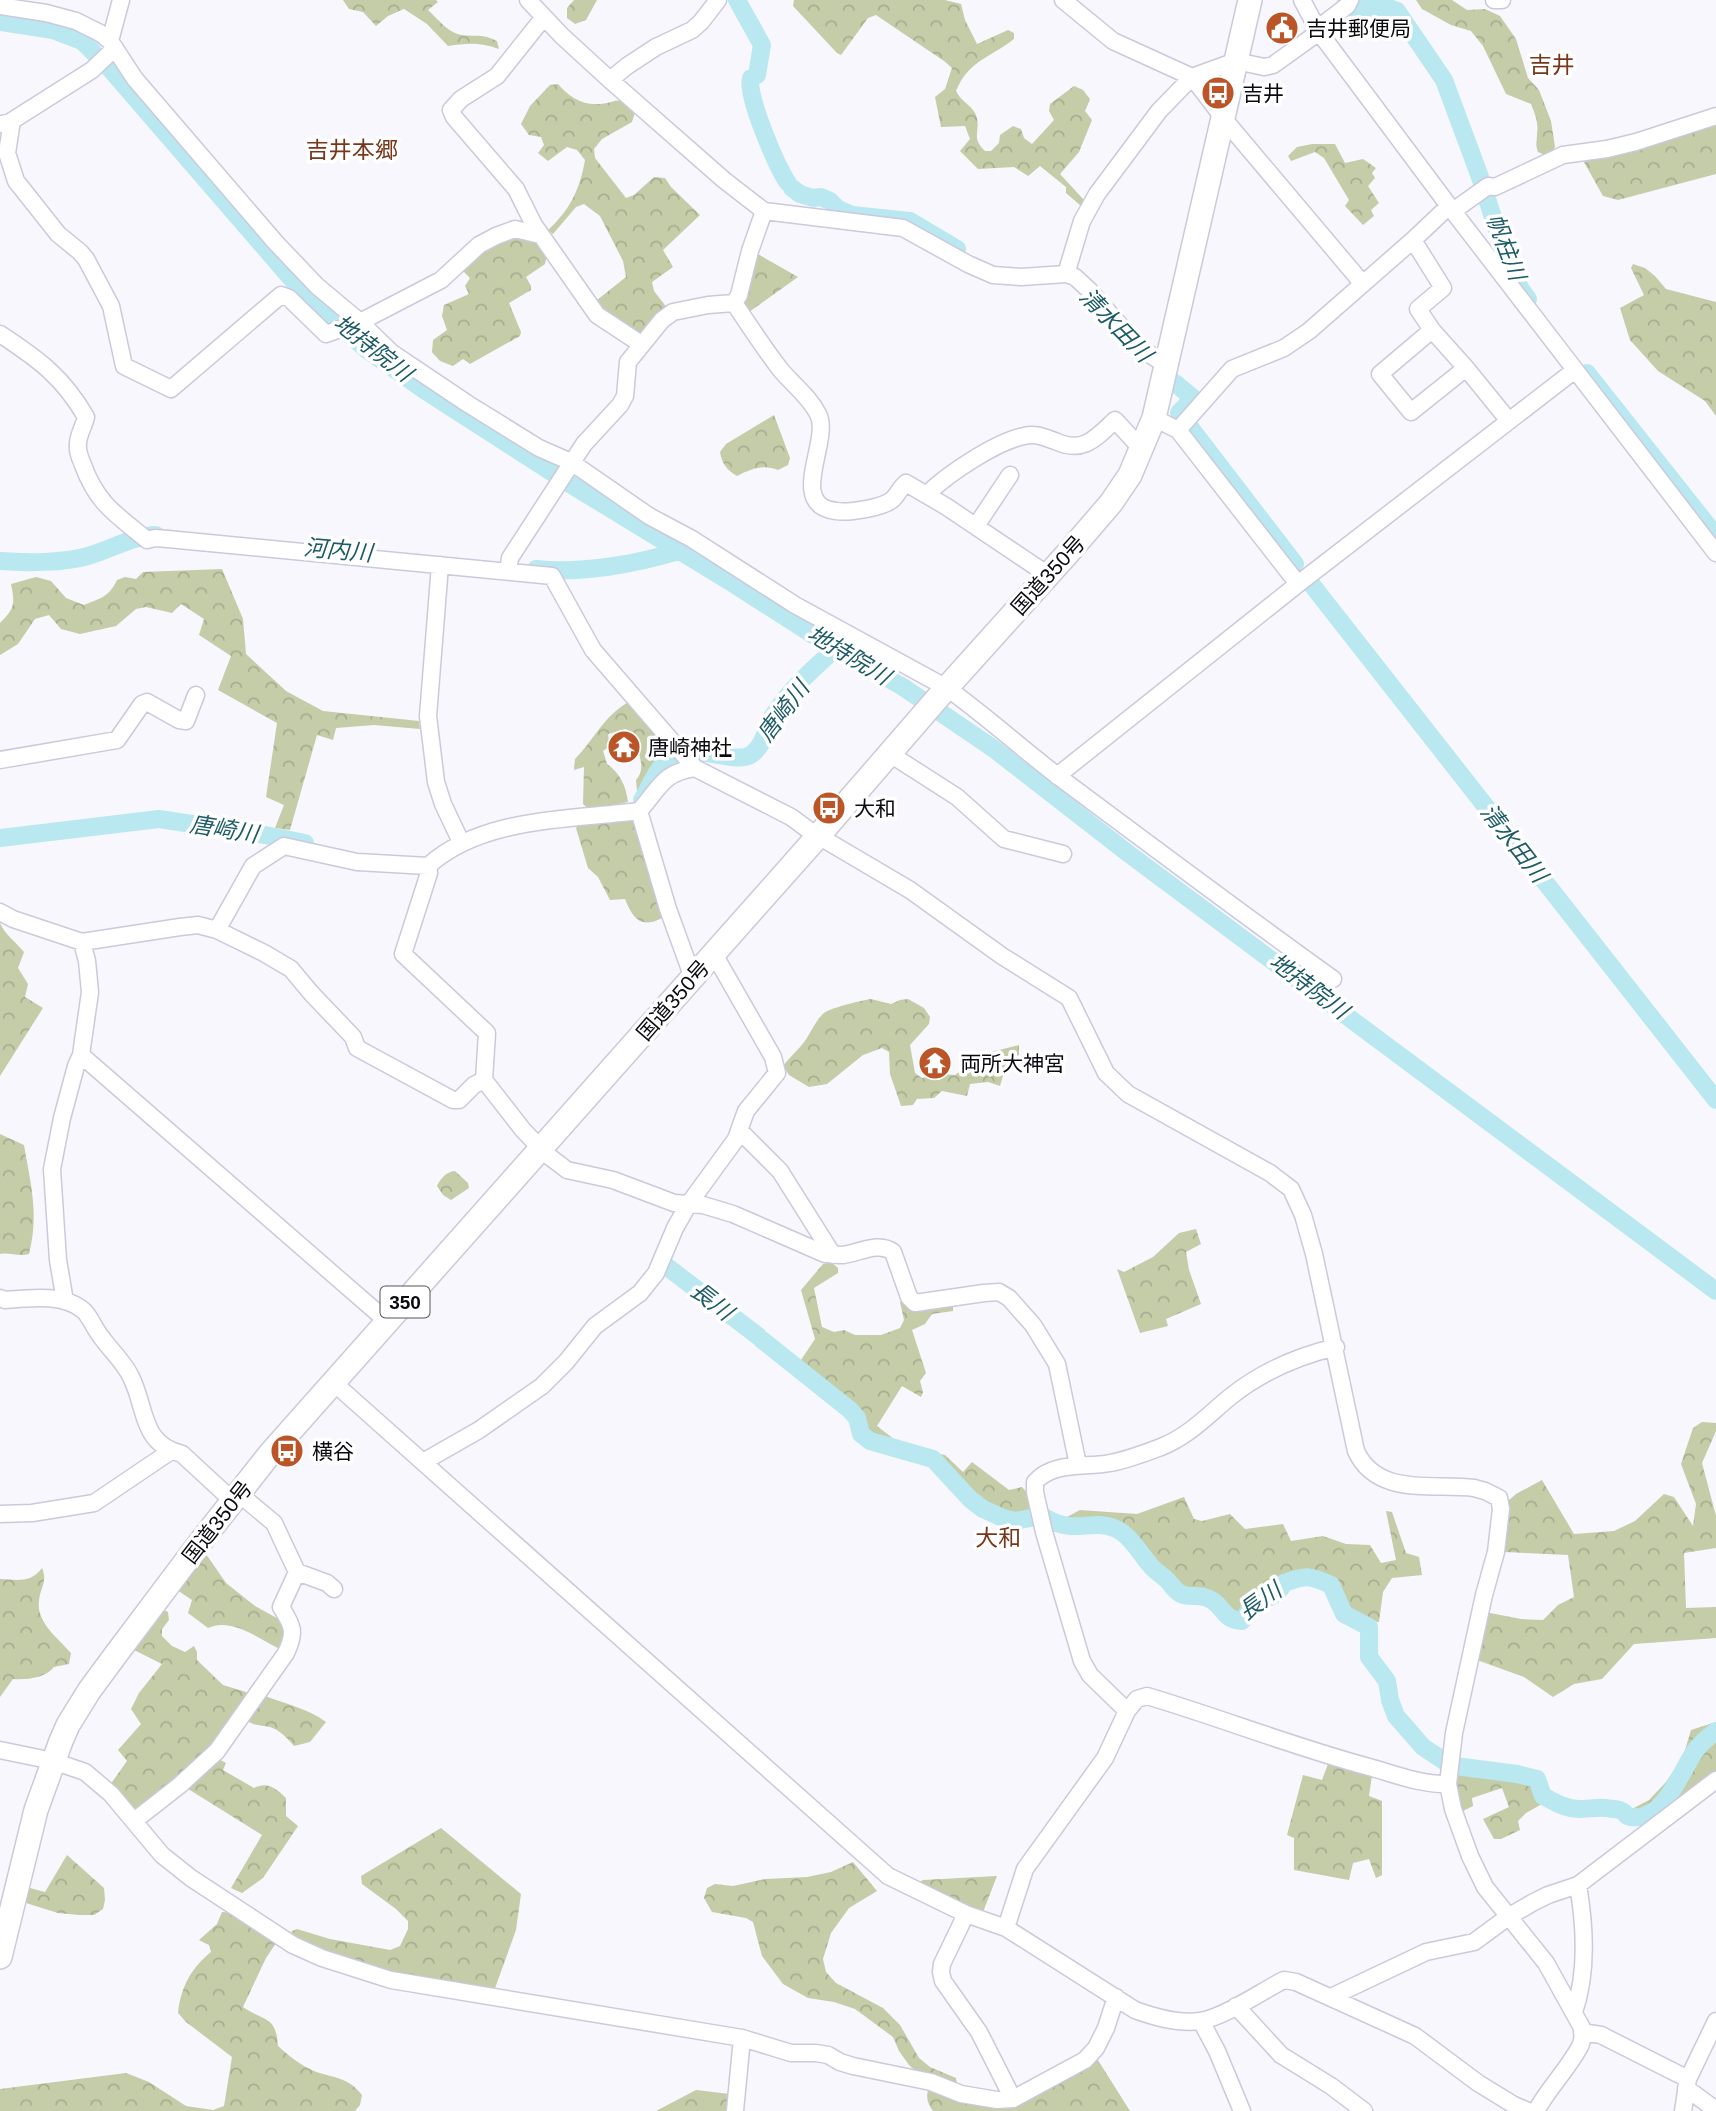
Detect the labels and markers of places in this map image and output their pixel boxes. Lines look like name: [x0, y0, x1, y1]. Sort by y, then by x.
public building icon: 吉井郵便局: [1263, 9, 1301, 47]
place label: 吉井郵便局: [1306, 17, 1411, 40]
bus stop icon: 吉井: [1199, 74, 1237, 112]
place label: 吉井: [1242, 82, 1284, 105]
temple icon: 唐崎神社: [605, 728, 643, 766]
place label: 唐崎神社: [648, 736, 732, 759]
bus stop icon: 大和: [810, 789, 848, 827]
place label: 大和: [854, 797, 896, 820]
temple icon: 両所大神宮: [916, 1044, 954, 1082]
place label: 両所大神宮: [960, 1052, 1065, 1075]
bus stop icon: 横谷: [268, 1432, 306, 1470]
place label: 横谷: [312, 1440, 354, 1463]

